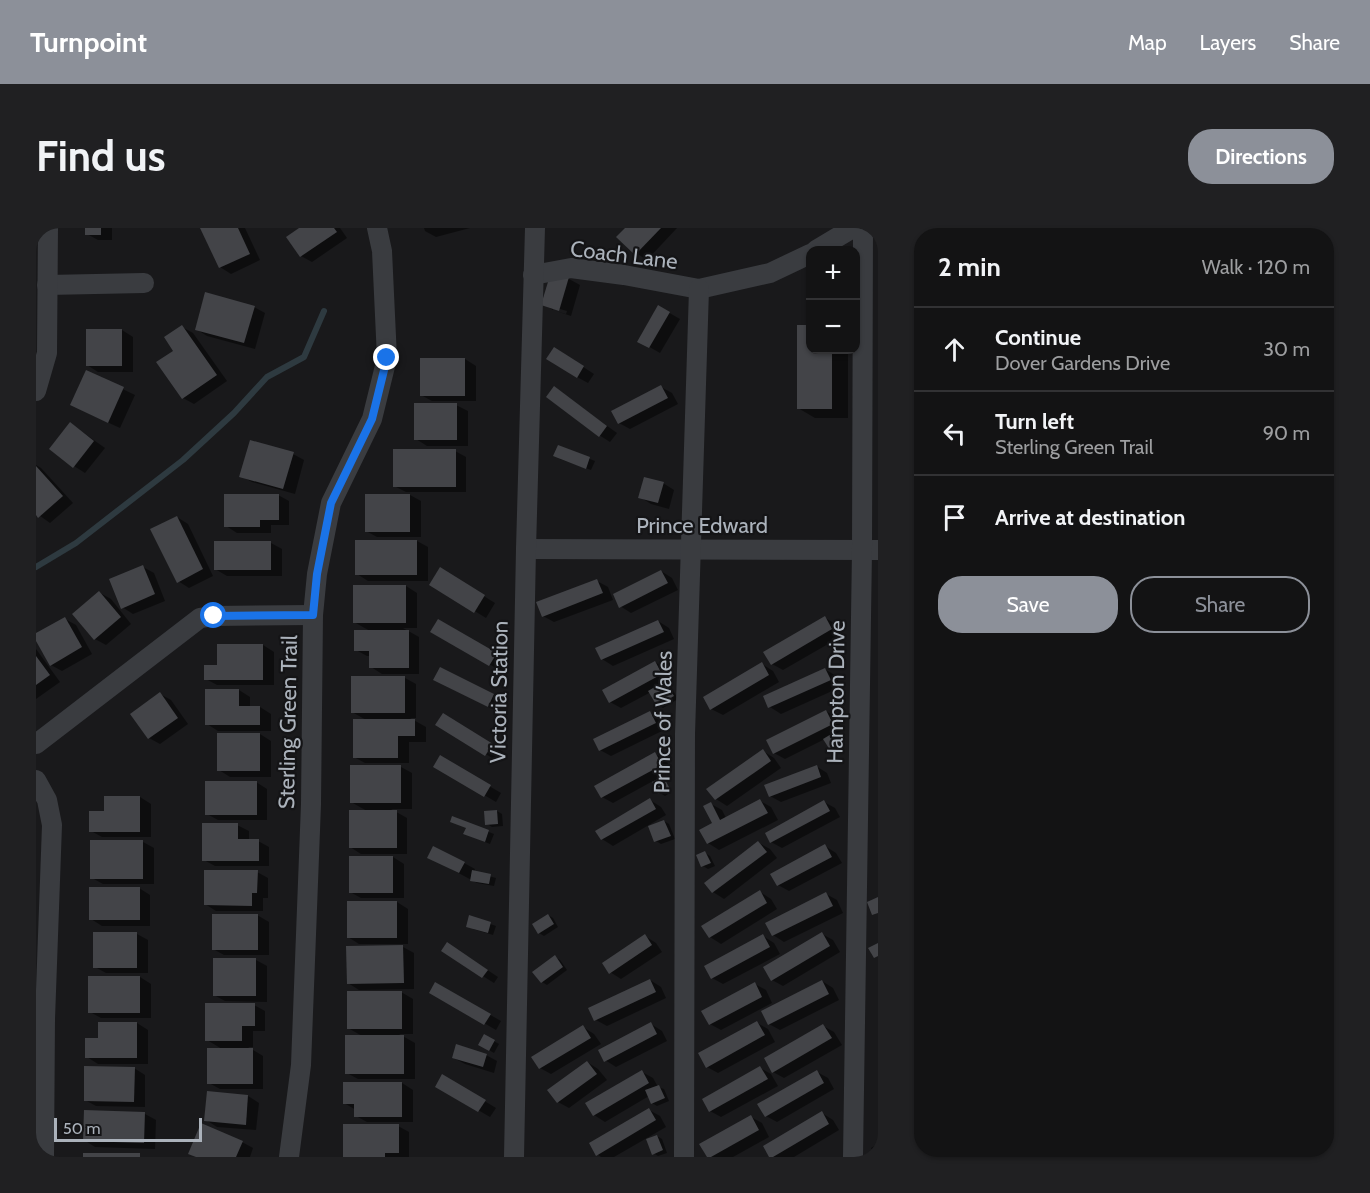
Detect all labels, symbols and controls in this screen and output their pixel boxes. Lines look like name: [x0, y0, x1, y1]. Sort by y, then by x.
text: Turnpoint: [30, 25, 147, 59]
text: Map: [1128, 30, 1167, 55]
text: Layers: [1200, 30, 1256, 55]
text: Share: [1289, 30, 1340, 55]
button: Directions: [1188, 129, 1334, 184]
text: Find us: [36, 130, 165, 182]
street label: Coach Lane: [569, 235, 679, 275]
map controls: [806, 246, 860, 354]
button: +: [806, 246, 860, 300]
text: 2 min: [938, 251, 1001, 283]
text: Walk · 120 m: [1202, 255, 1310, 279]
button: −: [806, 300, 860, 354]
text: Continue: [995, 324, 1081, 351]
icon: ahead: [938, 333, 971, 366]
text: 30 m: [1263, 337, 1310, 361]
route end: [373, 344, 399, 370]
text: Dover Gardens Drive: [995, 351, 1170, 375]
text: Turn left: [995, 408, 1074, 435]
icon: left: [938, 417, 971, 450]
text: 90 m: [1263, 421, 1310, 445]
text: Sterling Green Trail: [995, 435, 1153, 459]
icon: arrive: [938, 501, 971, 534]
text: Arrive at destination: [995, 504, 1185, 531]
street label: Prince Edward: [636, 512, 768, 539]
button: Save: [938, 576, 1118, 633]
button: Share: [1130, 576, 1310, 633]
route start: [200, 602, 226, 628]
street label: Hampton Drive: [821, 620, 851, 764]
street label: Victoria Station: [484, 621, 514, 763]
street label: Sterling Green Trail: [273, 634, 303, 809]
street label: Prince of Wales: [648, 651, 678, 793]
scale bar: [54, 1115, 202, 1142]
text: 50 m: [63, 1119, 100, 1138]

